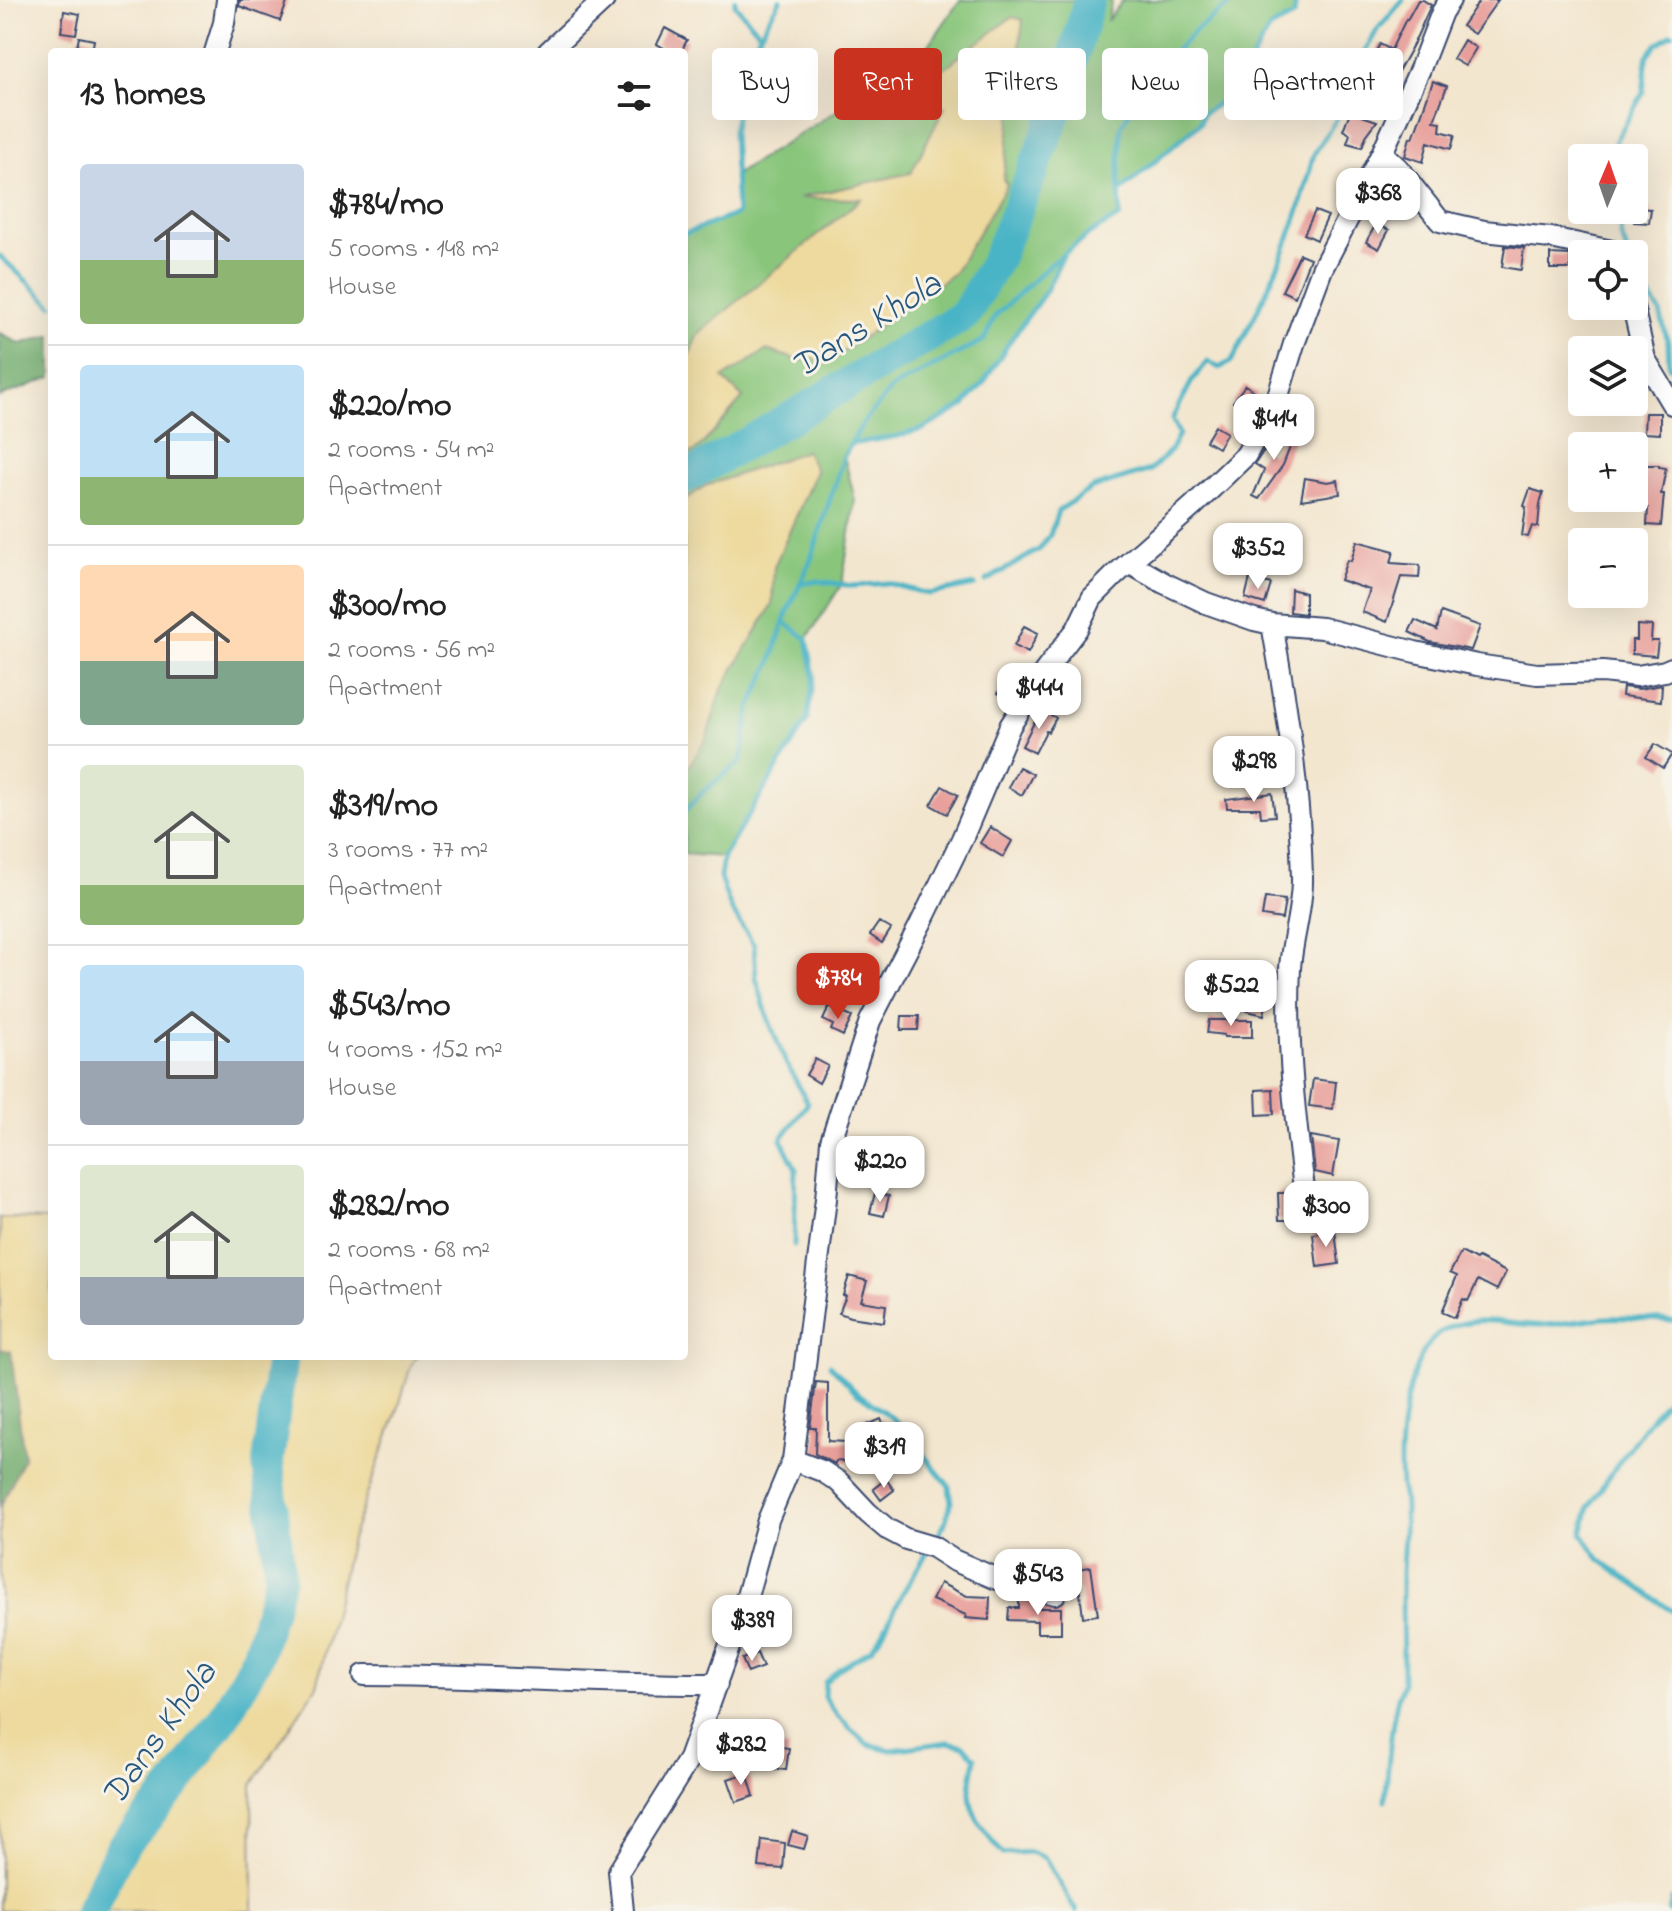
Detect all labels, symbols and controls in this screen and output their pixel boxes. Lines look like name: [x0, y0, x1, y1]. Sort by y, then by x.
chip: Buy: [712, 48, 818, 120]
chip: Rent: [834, 48, 942, 120]
chip: Filters: [958, 48, 1086, 120]
chip: New: [1102, 48, 1208, 120]
chip: Apartment: [1224, 48, 1403, 120]
text: 13 homes: [80, 71, 206, 121]
icon: filters: [612, 74, 656, 118]
north arrow: [1568, 144, 1648, 224]
map controls: [1568, 144, 1648, 608]
pin: $368: [1331, 168, 1425, 236]
text: $368: [1354, 175, 1402, 213]
text: $784/mo: [328, 181, 444, 231]
icon: home: [144, 196, 240, 292]
text: 5 rooms · 148 m²: [328, 231, 500, 269]
button: locate: [1568, 240, 1648, 320]
water label: Dans Khola: [782, 259, 953, 394]
text: House: [328, 269, 396, 307]
button: layers: [1568, 336, 1648, 416]
text: $220/mo: [328, 382, 452, 432]
pin: $414: [1227, 394, 1321, 462]
icon: home: [144, 397, 240, 493]
text: $414: [1251, 401, 1297, 439]
text: 2 rooms · 54 m²: [328, 432, 494, 470]
button: +: [1568, 432, 1648, 512]
text: Apartment: [328, 470, 442, 508]
pin: $352: [1211, 523, 1305, 591]
button: −: [1568, 528, 1648, 608]
text: $352: [1231, 530, 1285, 568]
text: $300/mo: [328, 582, 447, 632]
icon: home: [144, 597, 240, 693]
text: 2 rooms · 56 m²: [328, 632, 495, 670]
pin: $444: [992, 663, 1086, 731]
text: Apartment: [328, 670, 442, 708]
text: $444: [1015, 670, 1063, 708]
pin: $298: [1207, 736, 1301, 804]
text: $298: [1231, 743, 1277, 781]
text: $319/mo: [328, 782, 438, 832]
icon: home: [144, 797, 240, 893]
text: 3 rooms · 77 m²: [328, 832, 488, 870]
text: Apartment: [328, 870, 442, 908]
pin: $784: [791, 953, 885, 1021]
text: $784: [815, 960, 861, 998]
pin: $522: [1184, 960, 1278, 1028]
text: $522: [1203, 967, 1259, 1005]
text: $543/mo: [328, 982, 451, 1032]
icon: home: [144, 997, 240, 1093]
text: 4 rooms · 152 m²: [328, 1032, 503, 1070]
text: House: [328, 1070, 396, 1108]
pin: $220: [833, 1136, 927, 1204]
text: $220: [854, 1143, 906, 1181]
pin: $300: [1279, 1181, 1373, 1249]
text: $282/mo: [328, 1182, 450, 1232]
text: $300: [1302, 1188, 1350, 1226]
icon: home: [144, 1197, 240, 1293]
text: 2 rooms · 68 m²: [328, 1232, 490, 1270]
text: Apartment: [328, 1270, 442, 1308]
pin: $319: [837, 1422, 931, 1490]
text: $319: [863, 1429, 905, 1467]
pin: $543: [991, 1549, 1085, 1617]
text: $543: [1012, 1556, 1064, 1594]
pin: $389: [705, 1595, 799, 1663]
text: $389: [730, 1602, 774, 1640]
water label: Dans Khola: [90, 1650, 232, 1818]
pin: $282: [694, 1719, 788, 1787]
text: $282: [715, 1726, 767, 1764]

